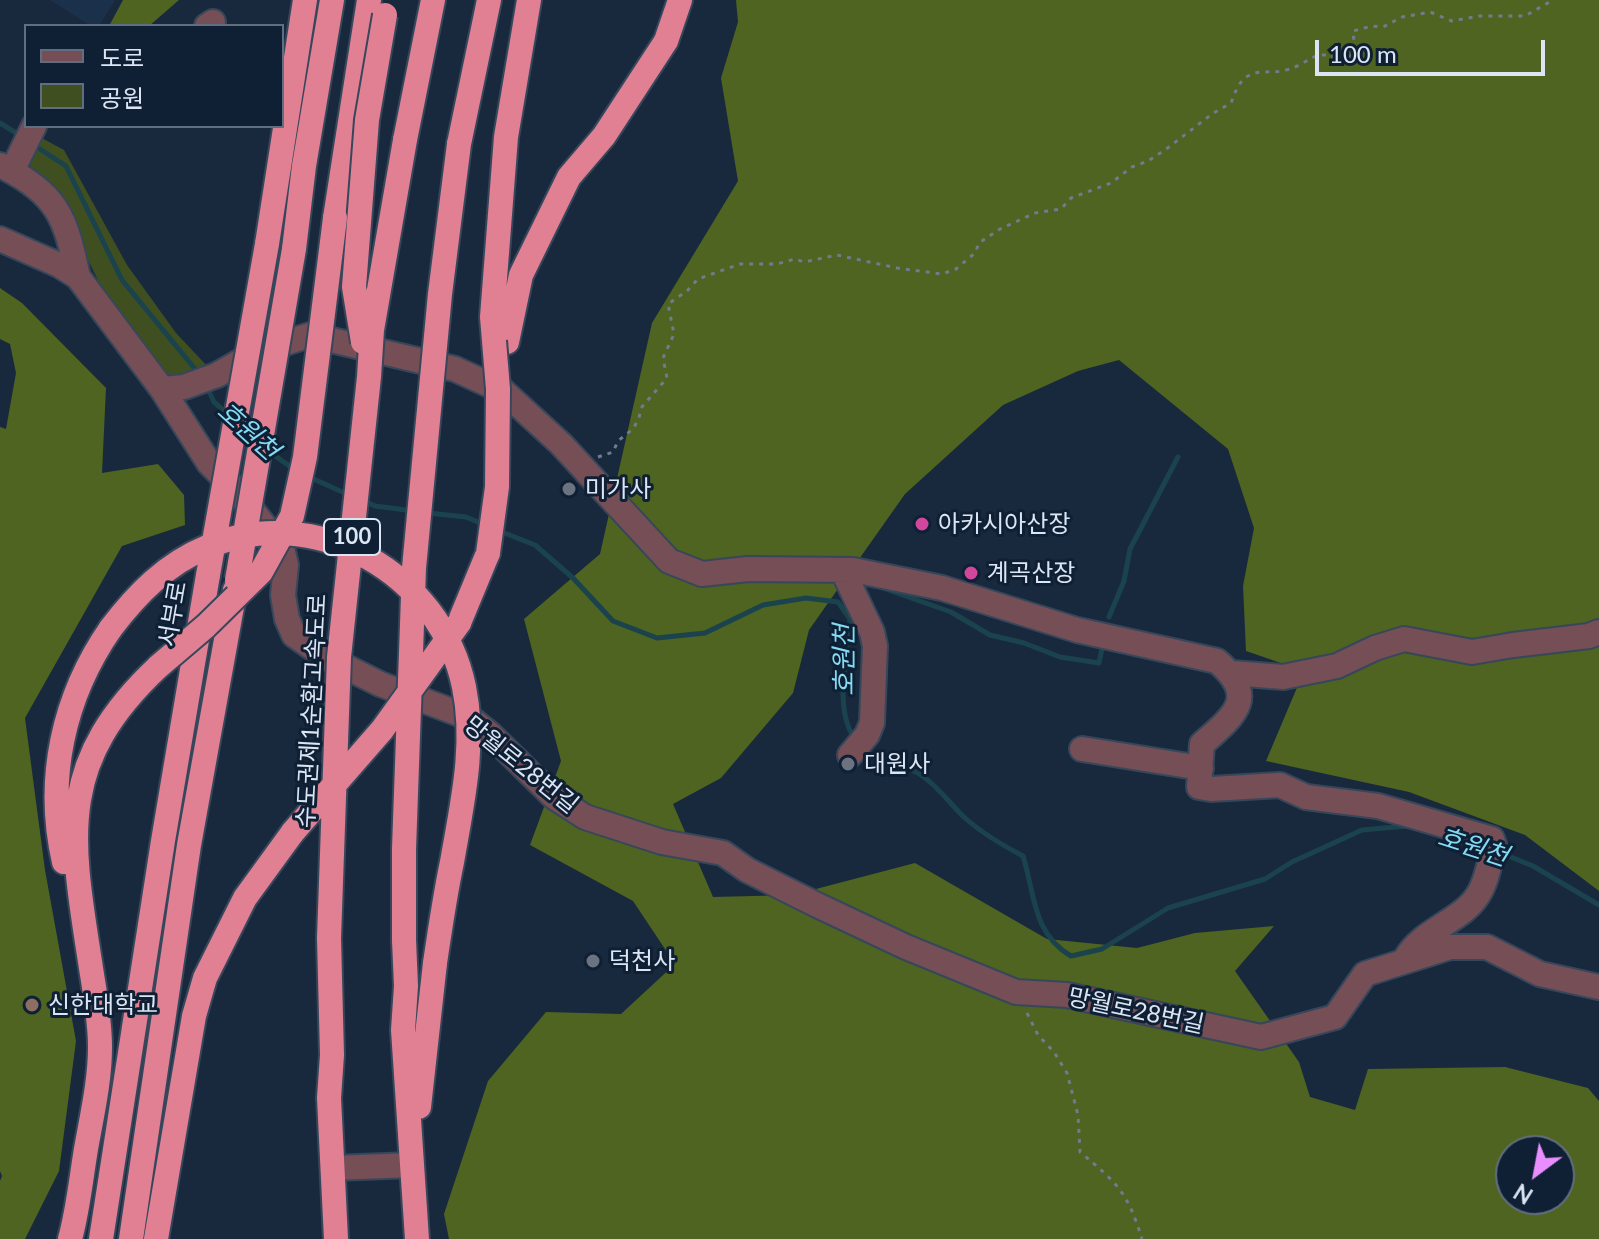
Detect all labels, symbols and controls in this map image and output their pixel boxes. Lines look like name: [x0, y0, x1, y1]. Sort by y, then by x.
legend: [24, 24, 284, 128]
scale bar: [1319, 24, 1549, 74]
text: 100 m: [1329, 39, 1397, 68]
text: 도로: [100, 43, 144, 72]
text: 공원: [100, 83, 144, 112]
water label: 호원천: [211, 395, 285, 467]
place label: 미가사: [585, 475, 651, 503]
marker: 미가사: [560, 480, 578, 498]
place label: 아카시아산장: [938, 510, 1070, 538]
marker: 아카시아산장: [913, 515, 931, 533]
road number: 100: [324, 519, 380, 555]
place label: 계곡산장: [987, 559, 1075, 587]
marker: 계곡산장: [962, 564, 980, 582]
street label: 서부로: [153, 579, 193, 649]
street label: 수도권제1순환고속도로: [291, 593, 333, 829]
water label: 호원천: [829, 624, 861, 696]
street label: 망월로28번길: [458, 710, 584, 820]
place label: 대원사: [864, 750, 930, 778]
marker: 대원사: [839, 755, 857, 773]
water label: 호원천: [1434, 821, 1512, 873]
place label: 덕천사: [609, 947, 675, 975]
marker: 덕천사: [584, 952, 602, 970]
street label: 망월로28번길: [1065, 983, 1207, 1039]
place label: 신한대학교: [48, 991, 158, 1019]
marker: 신한대학교: [23, 996, 41, 1014]
north arrow: [1495, 1135, 1575, 1215]
text: N: [1509, 1178, 1537, 1210]

